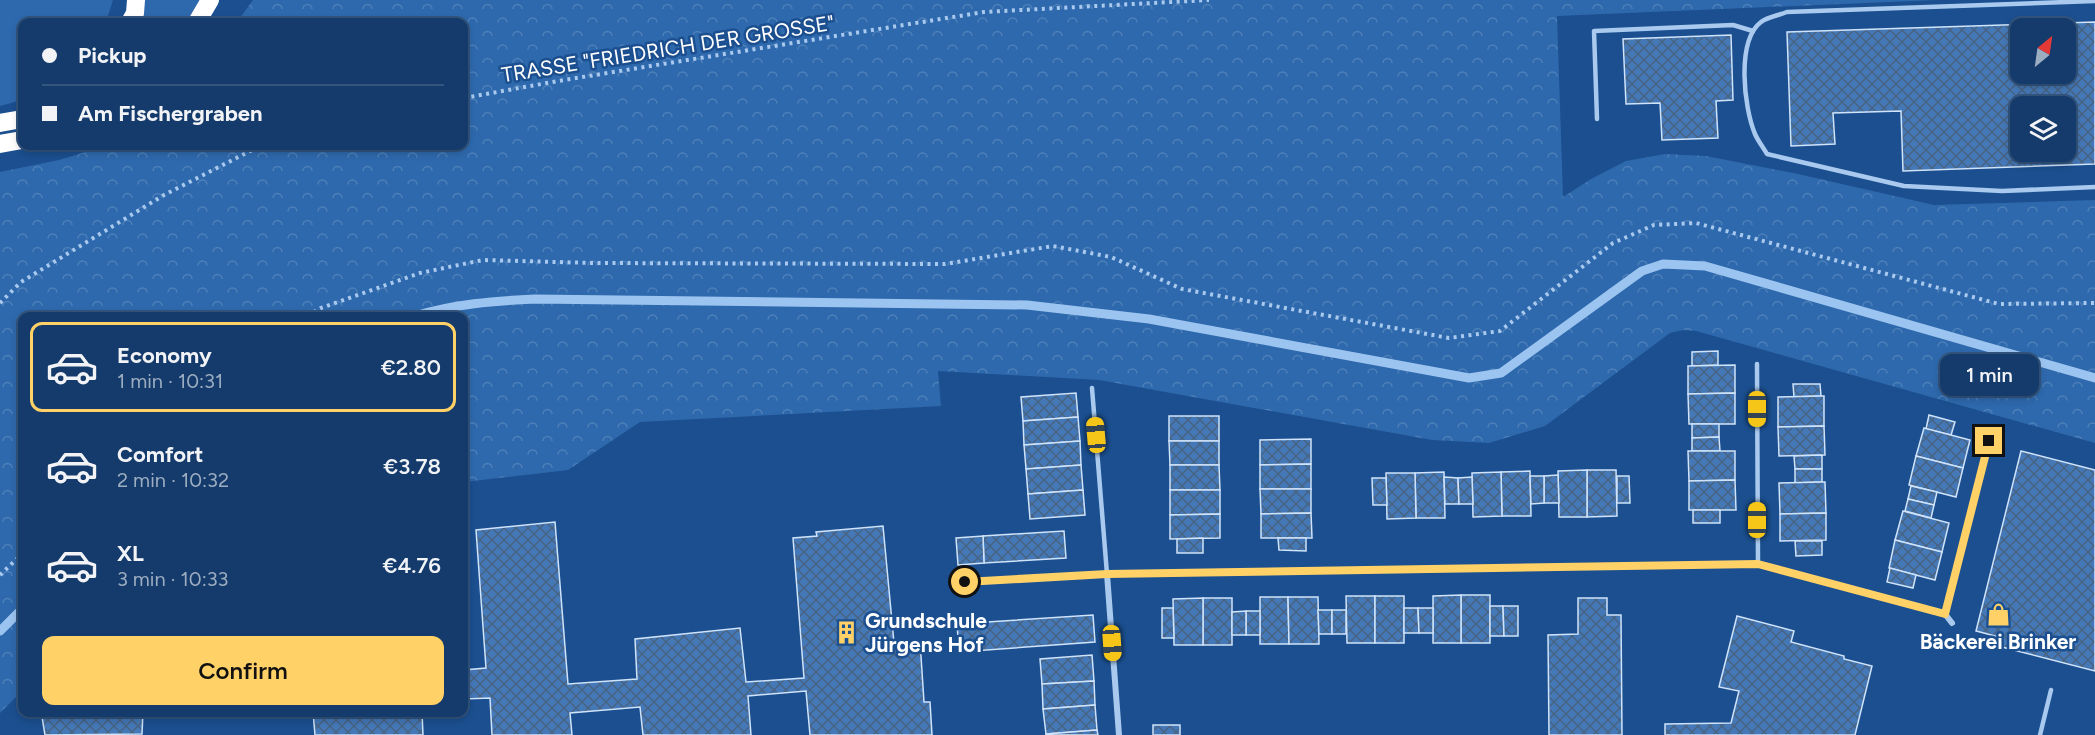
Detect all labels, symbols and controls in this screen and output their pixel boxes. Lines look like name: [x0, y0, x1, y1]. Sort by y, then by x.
street label: TRASSE "FRIEDRICH DER GROSSE": [500, 10, 836, 87]
north arrow: [2010, 18, 2076, 84]
map controls: [2010, 18, 2076, 162]
text: Pickup: [78, 42, 147, 69]
button: layers: [2010, 96, 2076, 162]
text: Am Fischergraben: [78, 100, 263, 127]
icon: car: [45, 340, 99, 394]
text: Economy: [117, 342, 212, 369]
text: €2.80: [381, 354, 441, 381]
callout: 1 min: [1940, 354, 2038, 396]
text: 1 min: [1966, 363, 2013, 387]
text: 1 min · 10:31: [117, 369, 223, 393]
car: [1748, 391, 1766, 427]
car: [1085, 416, 1107, 454]
route end: [1975, 427, 2002, 454]
icon: car: [45, 439, 99, 493]
text: Comfort: [117, 441, 203, 468]
text: €3.78: [383, 453, 441, 480]
text: 2 min · 10:32: [117, 468, 229, 492]
car: [1748, 502, 1766, 538]
icon: car: [45, 538, 99, 592]
text: XL: [117, 540, 144, 567]
text: €4.76: [382, 552, 441, 579]
text: 3 min · 10:33: [117, 567, 229, 591]
route start: [951, 568, 978, 595]
shop icon: Bäckerei Brinker: [1985, 601, 2011, 627]
place label: Grundschule Jürgens Hof: [865, 608, 987, 657]
building icon: Grundschule Jürgens Hof: [834, 620, 860, 646]
car: [1102, 624, 1122, 662]
place label: Bäckerei Brinker: [1920, 629, 2076, 654]
button: Confirm: [42, 636, 444, 705]

